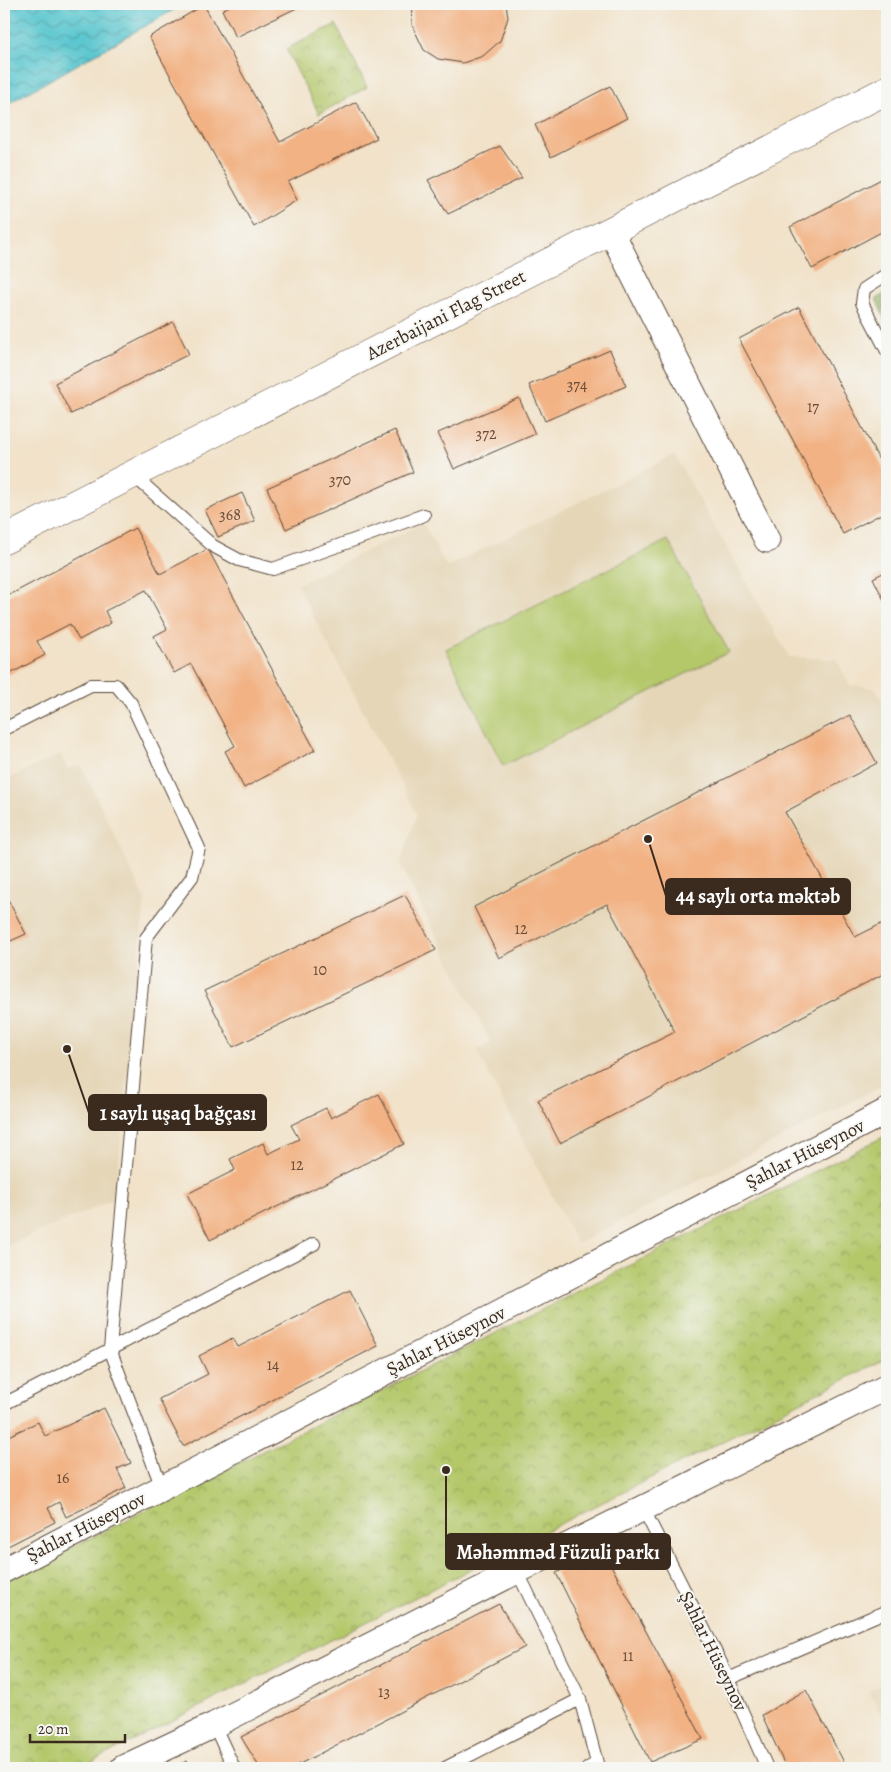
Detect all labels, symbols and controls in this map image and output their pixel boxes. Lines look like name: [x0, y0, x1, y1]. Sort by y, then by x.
street label: Azerbaijani Flag Street: [361, 263, 530, 367]
house number: 374: [567, 374, 587, 396]
house number: 17: [807, 396, 819, 418]
house number: 372: [476, 423, 497, 445]
house number: 370: [329, 469, 351, 491]
house number: 368: [219, 504, 241, 526]
callout: 44 saylı orta məktəb: [666, 879, 850, 914]
text: 44 saylı orta məktəb: [676, 883, 840, 910]
house number: 12: [514, 918, 528, 940]
house number: 10: [313, 959, 327, 981]
callout: 1 saylı uşaq bağçası: [89, 1095, 266, 1130]
text: 1 saylı uşaq bağçası: [100, 1100, 256, 1127]
street label: Şahlar Hüseynov: [741, 1113, 870, 1195]
house number: 12: [290, 1154, 304, 1176]
street label: Şahlar Hüseynov: [382, 1300, 511, 1382]
house number: 14: [267, 1354, 279, 1376]
house number: 16: [57, 1467, 69, 1489]
street label: Şahlar Hüseynov: [22, 1486, 151, 1568]
callout: Məhəmməd Füzuli parkı: [446, 1534, 670, 1569]
text: Məhəmməd Füzuli parkı: [456, 1539, 660, 1566]
street label: Şahlar Hüseynov: [673, 1587, 754, 1716]
house number: 11: [623, 1645, 634, 1667]
house number: 13: [378, 1681, 390, 1703]
scale bar: [30, 1712, 125, 1744]
text: 20 m: [38, 1719, 69, 1739]

